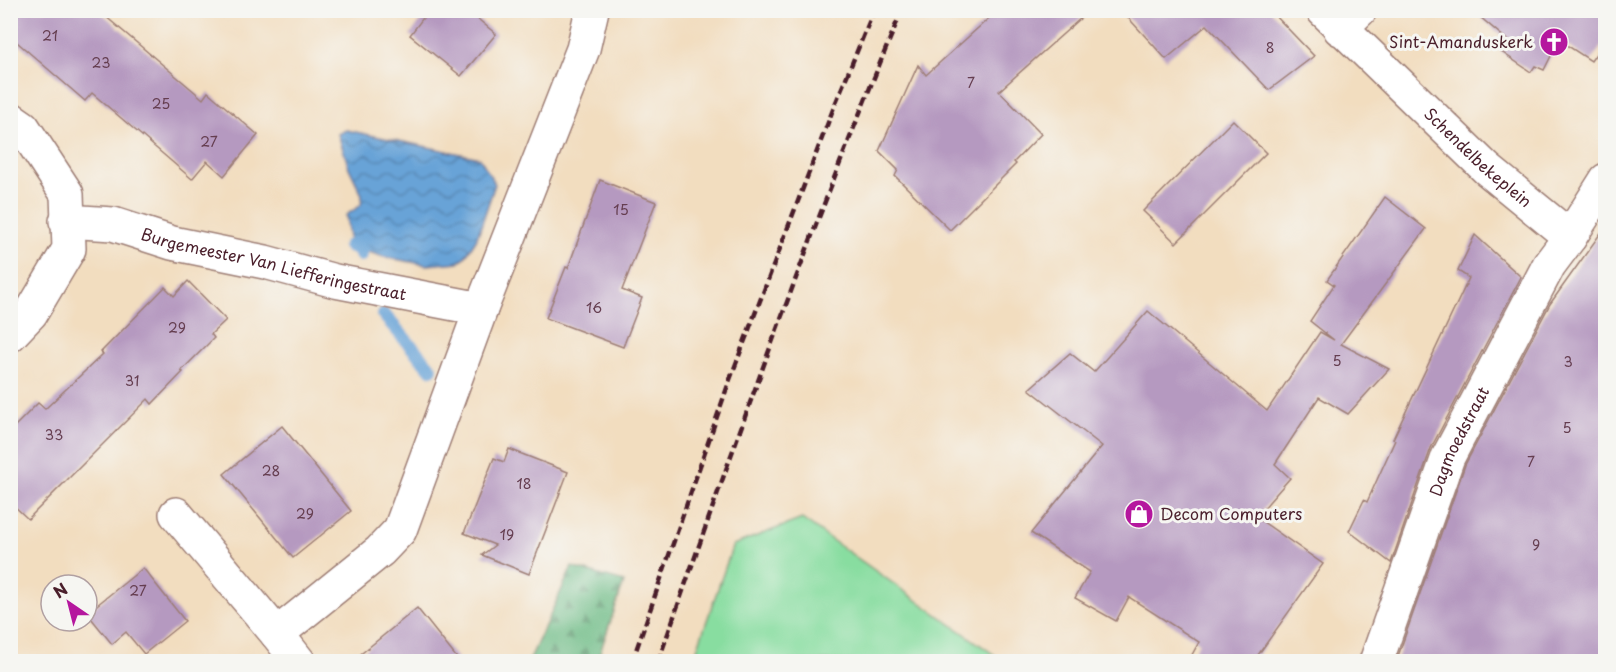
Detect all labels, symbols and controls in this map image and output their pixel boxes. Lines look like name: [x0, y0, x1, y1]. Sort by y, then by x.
house number: 21: [42, 25, 58, 46]
church icon: Sint-Amanduskerk: [1538, 26, 1570, 58]
place label: Sint-Amanduskerk: [1389, 29, 1533, 53]
house number: 8: [1266, 37, 1274, 58]
house number: 23: [92, 52, 110, 73]
house number: 7: [967, 72, 975, 93]
house number: 25: [152, 93, 170, 114]
street label: Schendelbekeplein: [1419, 101, 1538, 212]
house number: 27: [200, 131, 218, 152]
house number: 15: [613, 199, 629, 220]
street label: Burgemeester Van Liefferingestraat: [138, 221, 409, 305]
house number: 16: [586, 297, 602, 318]
house number: 29: [168, 317, 186, 338]
house number: 5: [1332, 350, 1342, 371]
house number: 3: [1563, 351, 1573, 372]
house number: 31: [125, 370, 139, 391]
street label: Dagmoedstraat: [1422, 381, 1494, 499]
house number: 5: [1562, 417, 1572, 438]
house number: 33: [45, 424, 63, 445]
house number: 7: [1527, 451, 1535, 472]
house number: 28: [262, 460, 280, 481]
house number: 18: [516, 473, 532, 494]
shop icon: Decom Computers: [1123, 498, 1155, 530]
place label: Decom Computers: [1160, 501, 1302, 525]
house number: 29: [296, 503, 314, 524]
house number: 19: [500, 524, 514, 545]
house number: 9: [1532, 534, 1540, 555]
north arrow: [39, 573, 99, 633]
text: N: [48, 576, 72, 603]
house number: 27: [129, 580, 147, 601]

